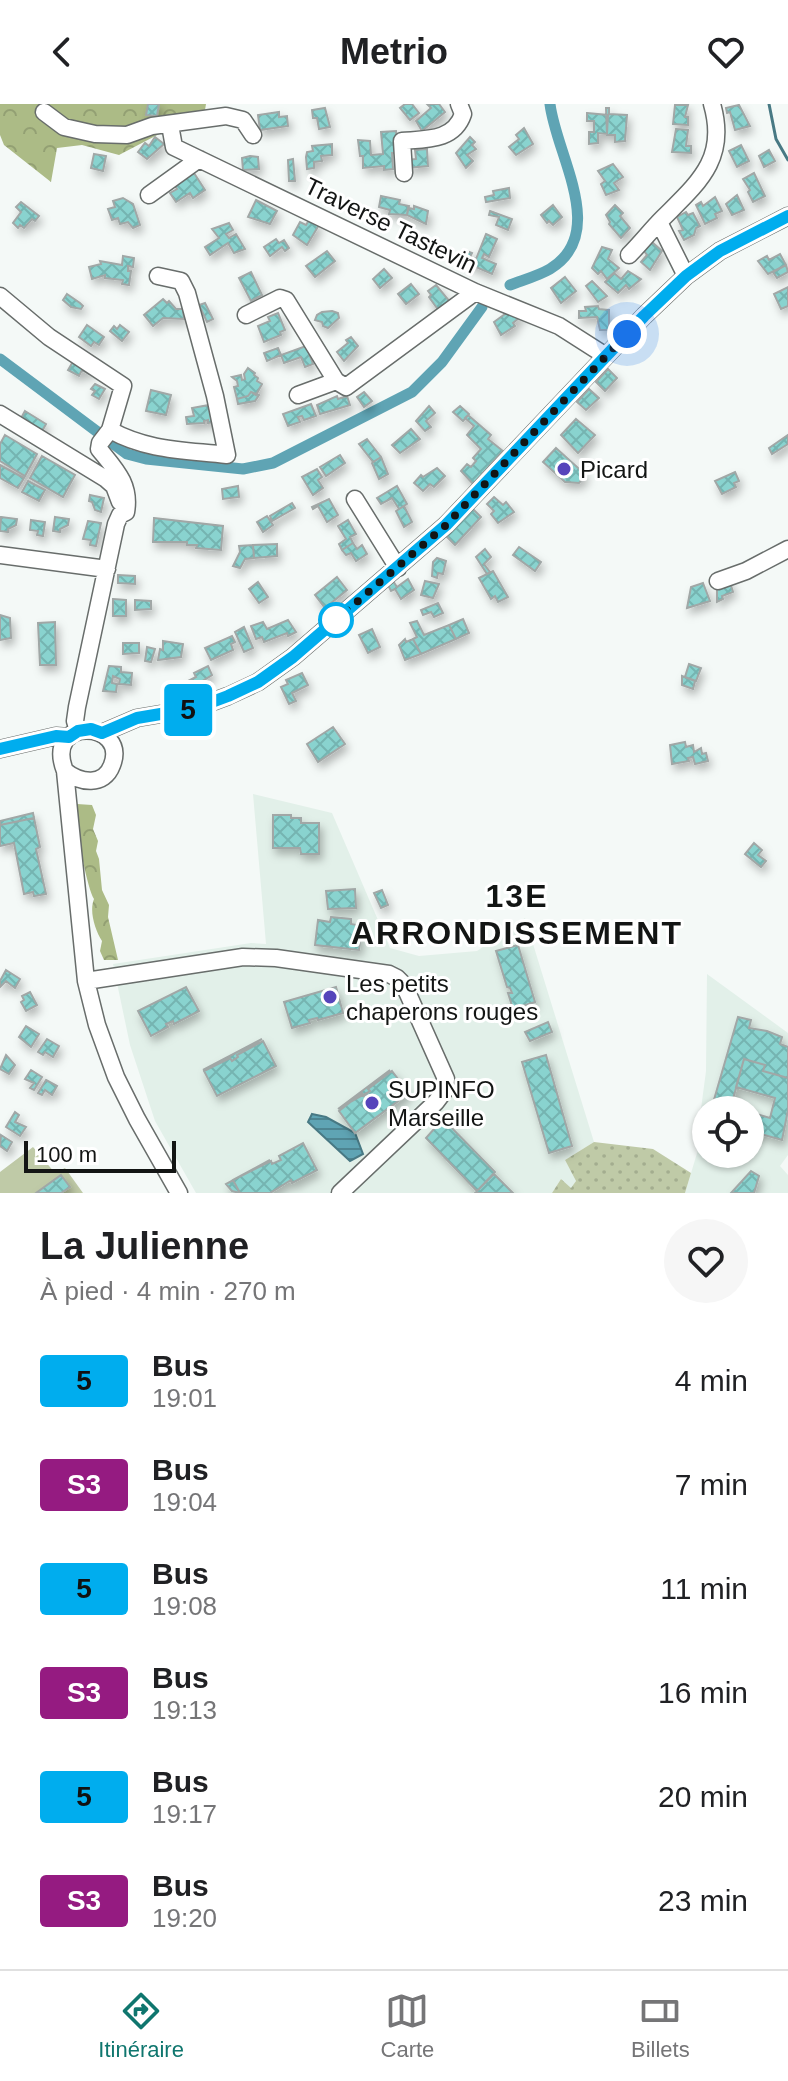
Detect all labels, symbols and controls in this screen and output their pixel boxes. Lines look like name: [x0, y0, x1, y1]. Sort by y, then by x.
icon: back: [40, 30, 84, 74]
icon: heart: [704, 30, 748, 74]
text: Metrio: [340, 31, 448, 72]
street label: Traverse Tastevin: [301, 172, 481, 278]
your location: [607, 314, 647, 354]
place label: Picard: [580, 456, 648, 483]
marker: Picard: [555, 460, 573, 478]
unlabelled marker: [319, 603, 353, 637]
line badge: 5: [162, 684, 214, 736]
text: 5: [180, 694, 196, 725]
district label: 13E ARRONDISSEMENT: [351, 878, 683, 951]
place label: Les petits chaperons rouges: [346, 970, 538, 1025]
marker: Les petits chaperons rouges: [321, 988, 339, 1006]
place label: SUPINFO Marseille: [388, 1076, 495, 1131]
marker: SUPINFO Marseille: [363, 1094, 381, 1112]
map controls: [692, 1096, 764, 1168]
button: locate: [692, 1096, 764, 1168]
scale bar: [24, 1137, 176, 1173]
text: 100 m: [36, 1142, 97, 1167]
button: heart: [664, 1219, 748, 1303]
text: La Julienne: [40, 1225, 249, 1267]
text: À pied · 4 min · 270 m: [40, 1276, 296, 1306]
text: Bus: [152, 1349, 209, 1382]
text: 4 min: [675, 1364, 748, 1397]
text: 5: [76, 1365, 92, 1396]
text: 19:01: [152, 1383, 217, 1413]
text: Bus: [152, 1453, 209, 1486]
text: 7 min: [675, 1468, 748, 1501]
text: S3: [67, 1469, 101, 1500]
text: 19:04: [152, 1487, 217, 1517]
text: Bus: [152, 1557, 209, 1590]
text: 11 min: [660, 1572, 748, 1605]
text: 5: [76, 1573, 92, 1604]
text: 19:08: [152, 1591, 217, 1621]
text: Bus: [152, 1661, 209, 1694]
text: 16 min: [658, 1676, 748, 1709]
text: S3: [67, 1677, 101, 1708]
text: 19:13: [152, 1695, 217, 1725]
text: Bus: [152, 1765, 209, 1798]
text: 20 min: [658, 1780, 748, 1813]
text: 5: [76, 1781, 92, 1812]
text: 19:17: [152, 1799, 217, 1829]
text: Bus: [152, 1869, 209, 1902]
text: 23 min: [658, 1884, 748, 1917]
text: S3: [67, 1885, 101, 1916]
text: 19:20: [152, 1903, 217, 1933]
tab: Itinéraire: [98, 1989, 184, 2063]
tab: Carte: [381, 1989, 434, 2063]
tab: Billets: [631, 1989, 690, 2063]

